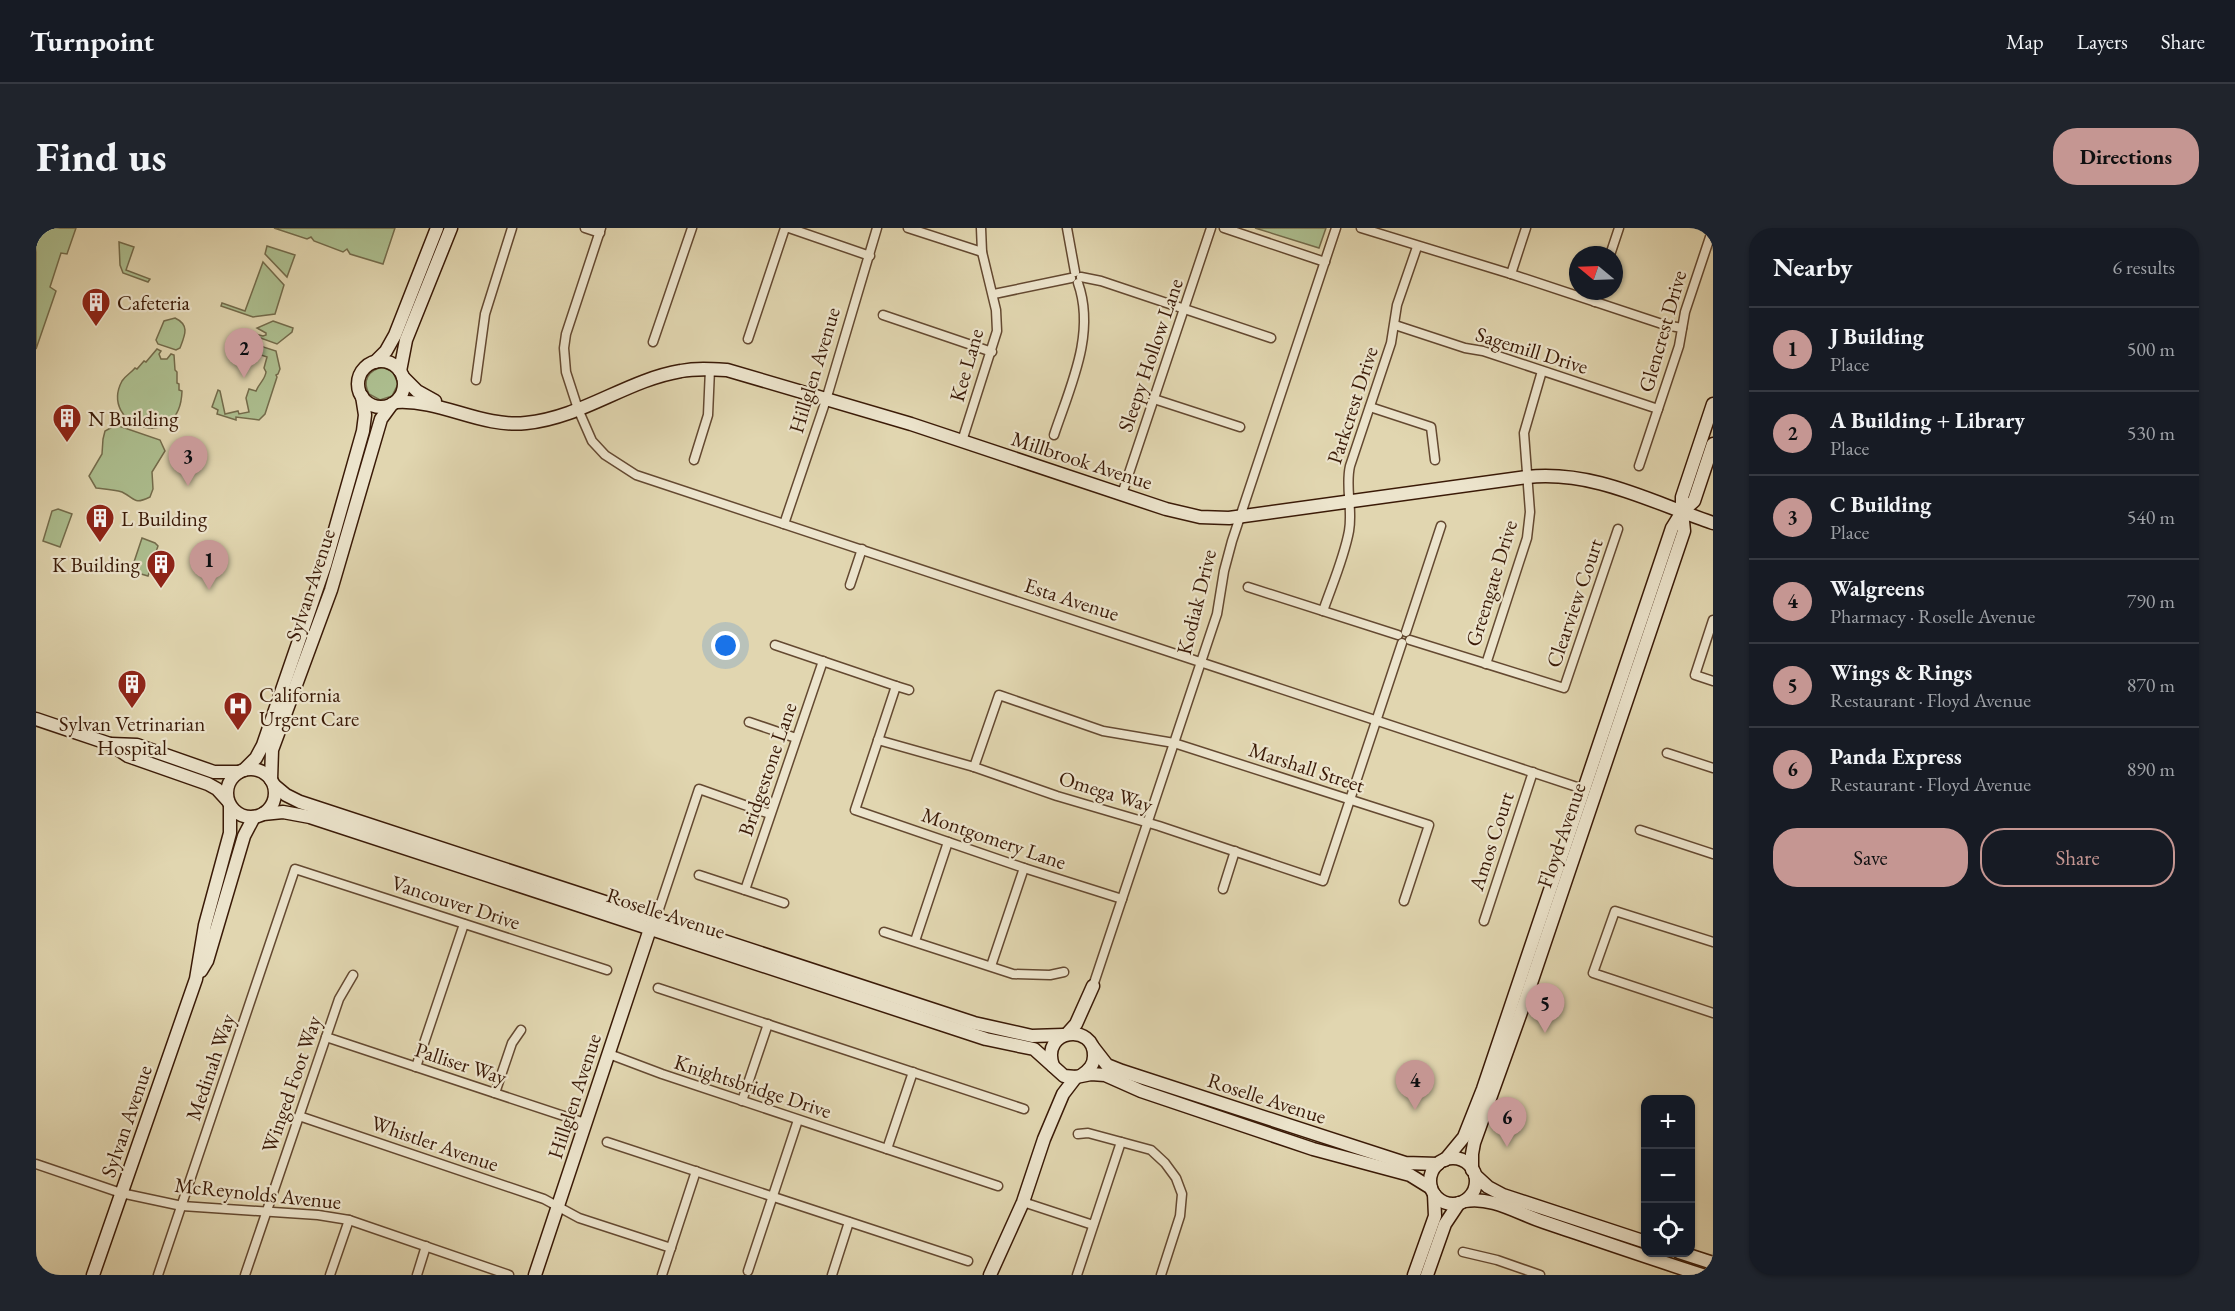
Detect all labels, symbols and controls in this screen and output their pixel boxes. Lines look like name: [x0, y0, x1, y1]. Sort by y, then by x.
text: Turnpoint: [30, 23, 154, 59]
text: Map: [2006, 28, 2044, 55]
text: Layers: [2077, 28, 2128, 55]
text: Share: [2161, 28, 2205, 55]
button: Directions: [2053, 128, 2199, 185]
text: Find us: [36, 129, 167, 184]
north arrow: [1569, 246, 1623, 300]
text: Nearby: [1773, 250, 1853, 284]
text: 6 results: [2112, 254, 2175, 280]
street label: Glencrest Drive: [1632, 267, 1692, 395]
street label: Sleepy Hollow Lane: [1111, 275, 1189, 435]
building icon: Cafeteria: [80, 286, 112, 328]
place label: Cafeteria: [117, 289, 191, 316]
street label: Hillglen Avenue: [782, 304, 846, 436]
street label: Sagemill Drive: [1473, 320, 1591, 380]
text: J Building: [1830, 322, 1924, 351]
street label: Kee Lane: [943, 325, 989, 405]
pin: 2: [224, 328, 264, 378]
text: 1: [1787, 336, 1798, 362]
text: 500 m: [2127, 336, 2175, 362]
street label: Parkcrest Drive: [1320, 343, 1384, 467]
text: Place: [1830, 351, 1869, 377]
building icon: N Building: [51, 402, 83, 444]
place label: N Building: [88, 405, 179, 432]
text: A Building + Library: [1830, 406, 2025, 435]
text: 2: [1787, 420, 1798, 446]
text: 530 m: [2127, 420, 2175, 446]
street label: Millbrook Avenue: [1008, 424, 1156, 496]
text: Place: [1830, 435, 1869, 461]
pin: 3: [168, 436, 208, 486]
text: C Building: [1830, 490, 1931, 519]
building icon: L Building: [84, 502, 116, 544]
text: 3: [1787, 504, 1798, 530]
text: 540 m: [2127, 504, 2175, 530]
place label: L Building: [121, 505, 208, 532]
street label: Greengate Drive: [1459, 516, 1523, 650]
text: Place: [1830, 519, 1869, 545]
street label: Sylvan Avenue: [279, 525, 341, 645]
street label: Clearview Court: [1539, 535, 1609, 671]
pin: 1: [190, 540, 228, 590]
street label: Kodiak Drive: [1170, 546, 1222, 658]
building icon: K Building: [145, 548, 177, 590]
place label: K Building: [52, 551, 141, 578]
street label: Esta Avenue: [1021, 571, 1123, 627]
text: Walgreens: [1830, 574, 1924, 603]
text: 4: [1787, 588, 1798, 614]
text: 790 m: [2127, 588, 2175, 614]
text: Pharmacy · Roselle Avenue: [1830, 603, 2035, 629]
your location: [711, 631, 740, 660]
text: Wings & Rings: [1830, 658, 1972, 687]
building icon: Sylvan Vetrinarian Hospital: [116, 668, 148, 710]
text: 5: [1787, 672, 1798, 698]
text: 870 m: [2127, 672, 2175, 698]
place label: California Urgent Care: [259, 681, 359, 732]
text: Restaurant · Floyd Avenue: [1830, 687, 2031, 713]
hospital icon: California Urgent Care: [222, 690, 254, 732]
street label: Bridgestone Lane: [732, 699, 802, 839]
place label: Sylvan Vetrinarian Hospital: [59, 710, 205, 761]
street label: Marshall Street: [1246, 736, 1369, 799]
text: Panda Express: [1830, 742, 1962, 771]
text: 6: [1787, 756, 1798, 782]
text: 890 m: [2127, 756, 2175, 782]
street label: Omega Way: [1056, 764, 1157, 818]
text: Restaurant · Floyd Avenue: [1830, 771, 2031, 797]
street label: Floyd Avenue: [1530, 779, 1592, 891]
street label: Amos Court: [1462, 788, 1520, 895]
street label: Montgomery Lane: [918, 801, 1070, 875]
button: Save: [1773, 828, 1968, 887]
button: Share: [1980, 828, 2175, 887]
street label: Vancouver Drive: [388, 868, 524, 936]
street label: Roselle Avenue: [603, 881, 729, 945]
pin: 5: [1526, 984, 1564, 1033]
street label: Medinah Way: [179, 1009, 241, 1124]
street label: Winged Foot Way: [255, 1011, 327, 1156]
street label: Hillglen Avenue: [541, 1030, 607, 1162]
street label: Palliser Way: [412, 1036, 511, 1091]
street label: Knightsbridge Drive: [671, 1048, 835, 1124]
pin: 4: [1396, 1060, 1434, 1110]
street label: Sylvan Avenue: [94, 1061, 158, 1181]
street label: Roselle Avenue: [1204, 1066, 1330, 1130]
map controls: [1641, 1095, 1695, 1257]
button: +: [1641, 1095, 1695, 1149]
pin: 6: [1488, 1098, 1526, 1147]
street label: Whistler Avenue: [368, 1109, 502, 1177]
button: −: [1641, 1149, 1695, 1203]
street label: McReynolds Avenue: [173, 1171, 343, 1215]
button: locate: [1641, 1203, 1695, 1257]

